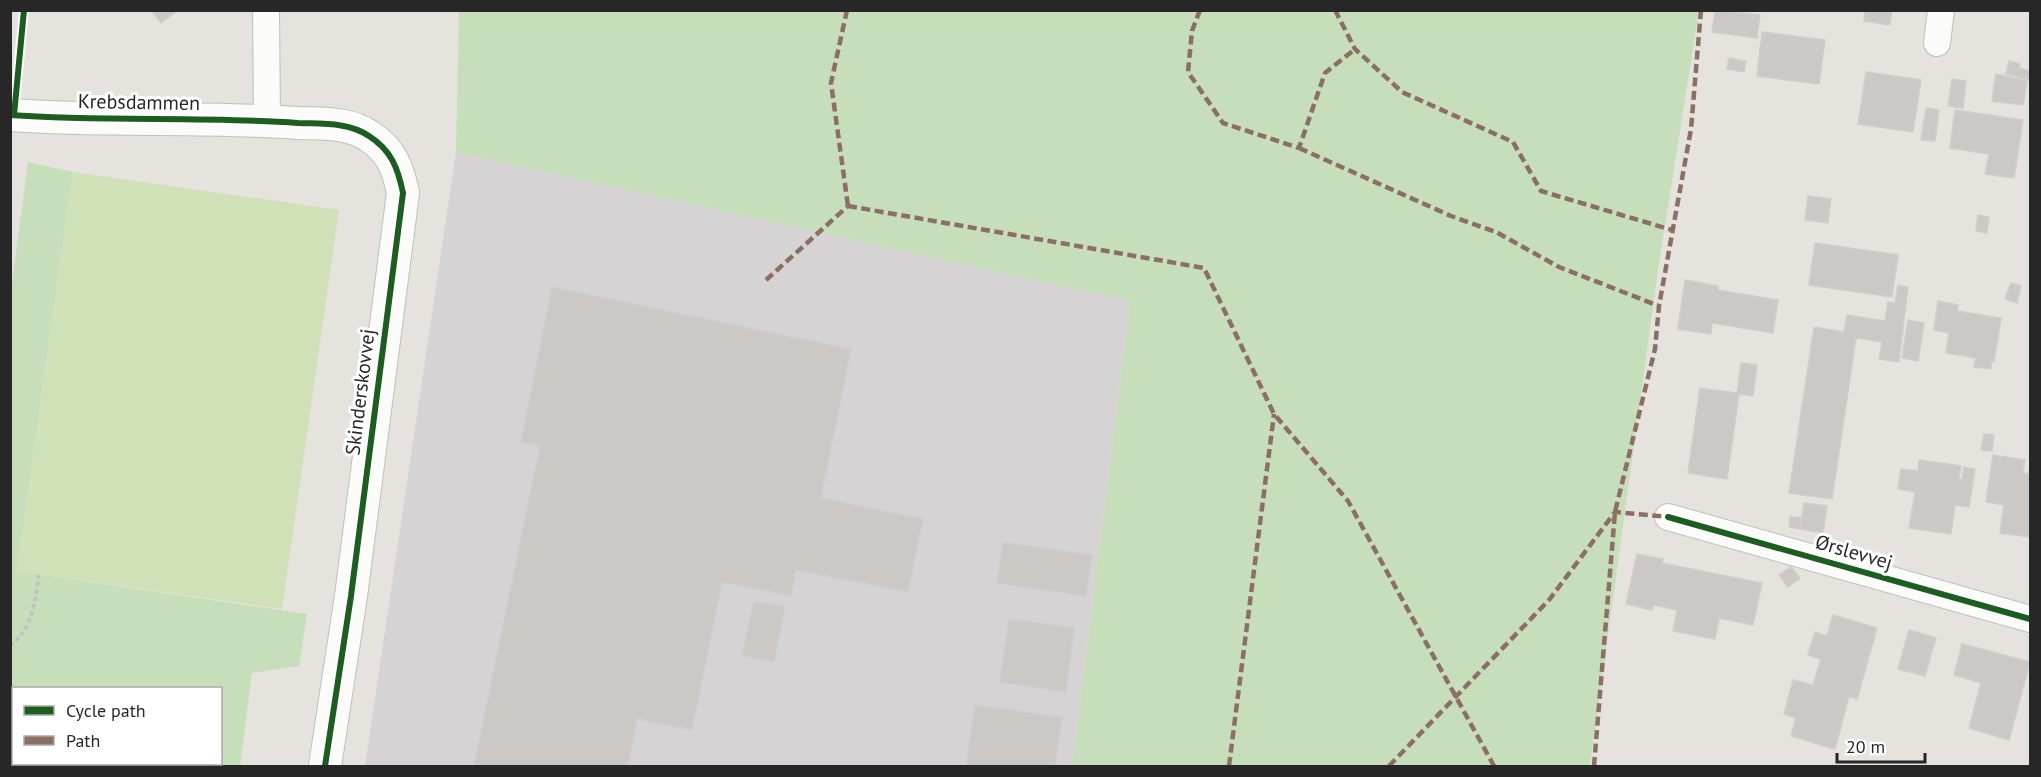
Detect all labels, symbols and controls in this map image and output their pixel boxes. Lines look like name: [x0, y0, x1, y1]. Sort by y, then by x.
street label: Krebsdammen: [78, 88, 200, 116]
street label: Skinderskovvej: [339, 327, 381, 457]
street label: Ørslevvej: [1812, 529, 1896, 575]
legend: [12, 687, 222, 765]
text: Cycle path: [66, 699, 146, 722]
scale bar: [1837, 726, 1926, 764]
text: Path: [66, 729, 100, 752]
text: 20 m: [1846, 735, 1885, 758]

